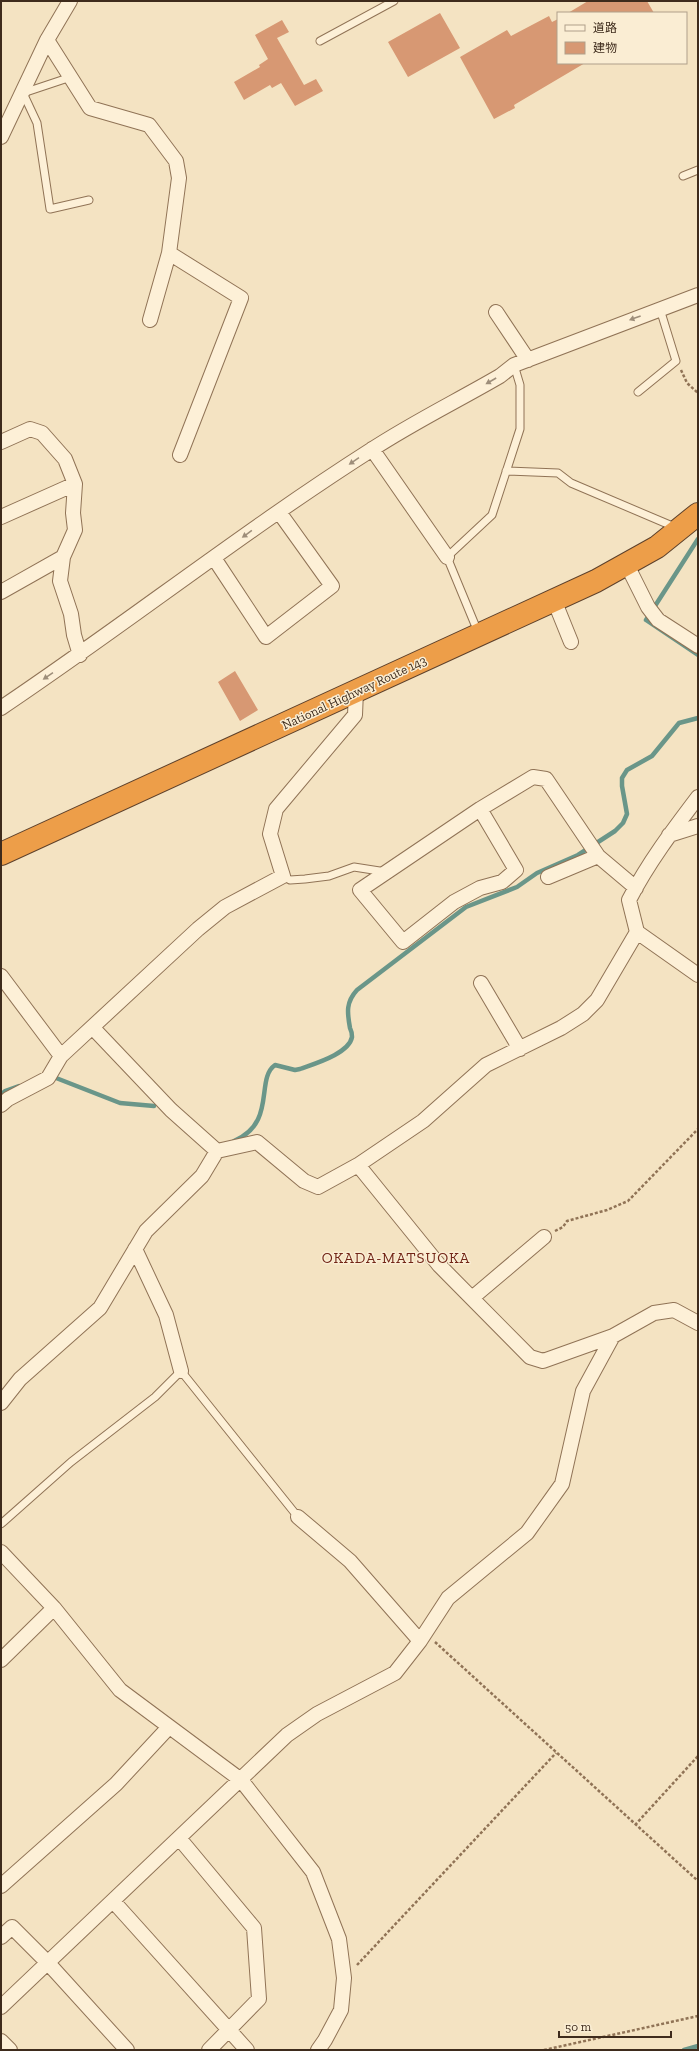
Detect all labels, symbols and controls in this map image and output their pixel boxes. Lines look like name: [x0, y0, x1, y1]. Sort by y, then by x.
legend: [557, 12, 687, 64]
text: 道路: [593, 21, 617, 35]
text: 建物: [593, 41, 617, 55]
one-way arrow: [629, 316, 641, 322]
one-way arrow: [485, 378, 497, 385]
one-way arrow: [349, 457, 360, 464]
one-way arrow: [242, 530, 253, 538]
street label: National Highway Route 143: [280, 652, 429, 733]
one-way arrow: [42, 672, 53, 680]
district label: OKADA-MATSUOKA: [322, 1249, 470, 1267]
scale bar: [559, 2013, 671, 2039]
text: 50 m: [565, 2020, 592, 2034]

